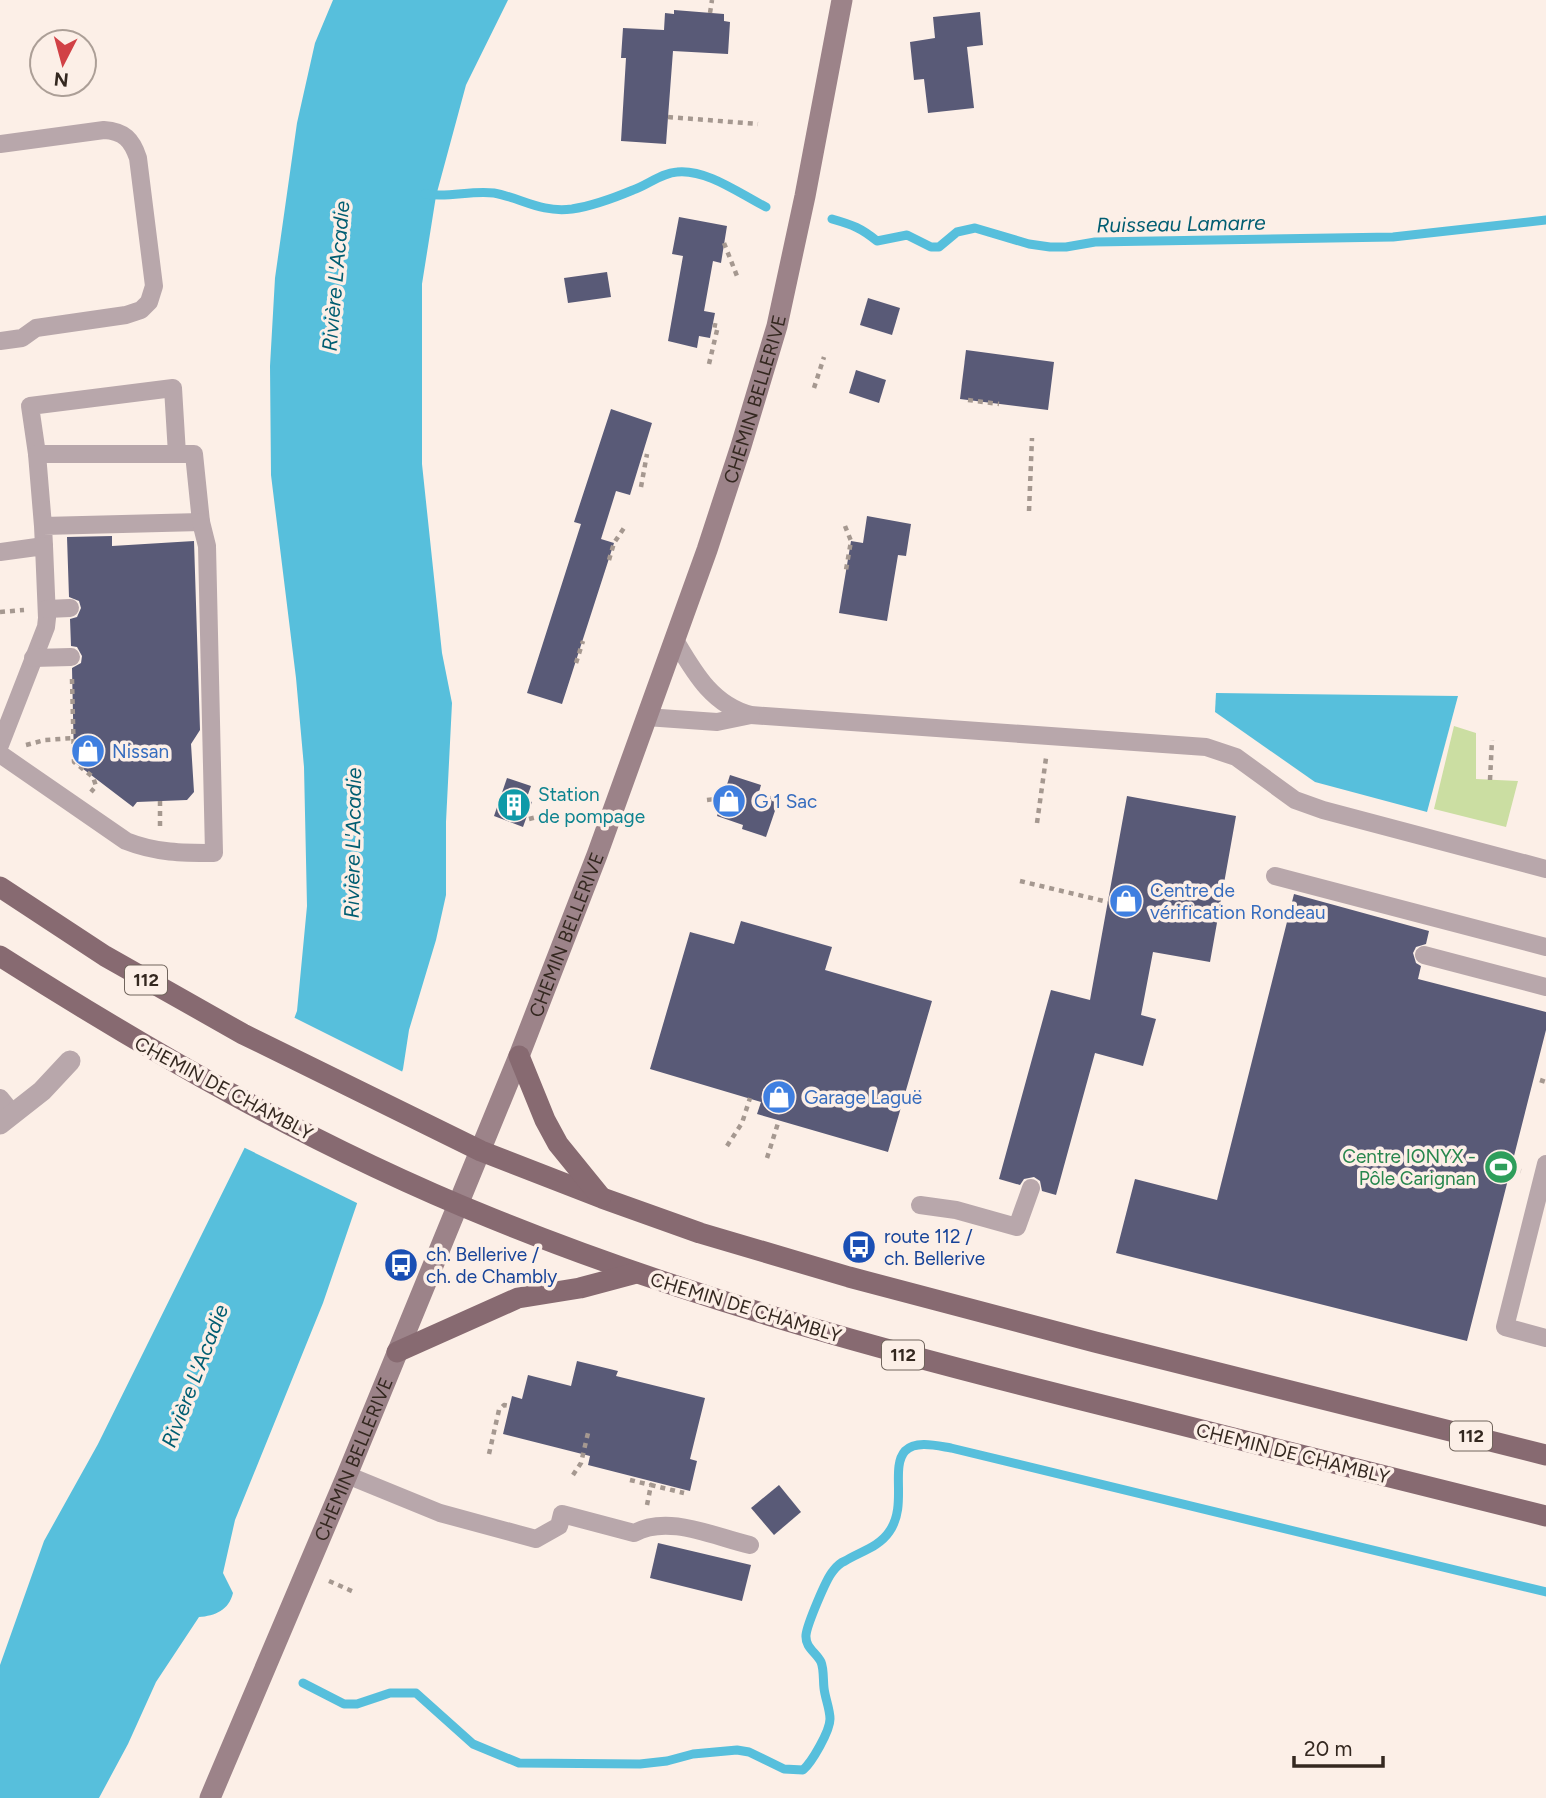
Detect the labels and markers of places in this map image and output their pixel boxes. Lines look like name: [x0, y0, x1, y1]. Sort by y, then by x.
shop icon: Nissan: [69, 732, 107, 770]
place label: Nissan: [112, 740, 169, 763]
shop icon: G 1 Sac: [710, 782, 748, 820]
place label: Station de pompage: [538, 783, 645, 828]
building icon: Station de pompage: [495, 786, 533, 824]
place label: G 1 Sac: [754, 790, 817, 813]
place label: Centre de vérification Rondeau: [1150, 879, 1326, 924]
shop icon: Centre de vérification Rondeau: [1107, 882, 1145, 920]
shop icon: Garage Laguë: [760, 1078, 798, 1116]
place label: Garage Laguë: [804, 1086, 922, 1109]
place label: Centre IONYX - Pôle Carignan: [1342, 1145, 1476, 1190]
sports icon: Centre IONYX - Pôle Carignan: [1482, 1148, 1520, 1186]
place label: route 112 / ch. Bellerive: [884, 1225, 985, 1270]
bus stop icon: route 112 / ch. Bellerive: [840, 1228, 878, 1266]
place label: ch. Bellerive / ch. de Chambly: [426, 1243, 557, 1288]
bus stop icon: ch. Bellerive / ch. de Chambly: [382, 1246, 420, 1284]

